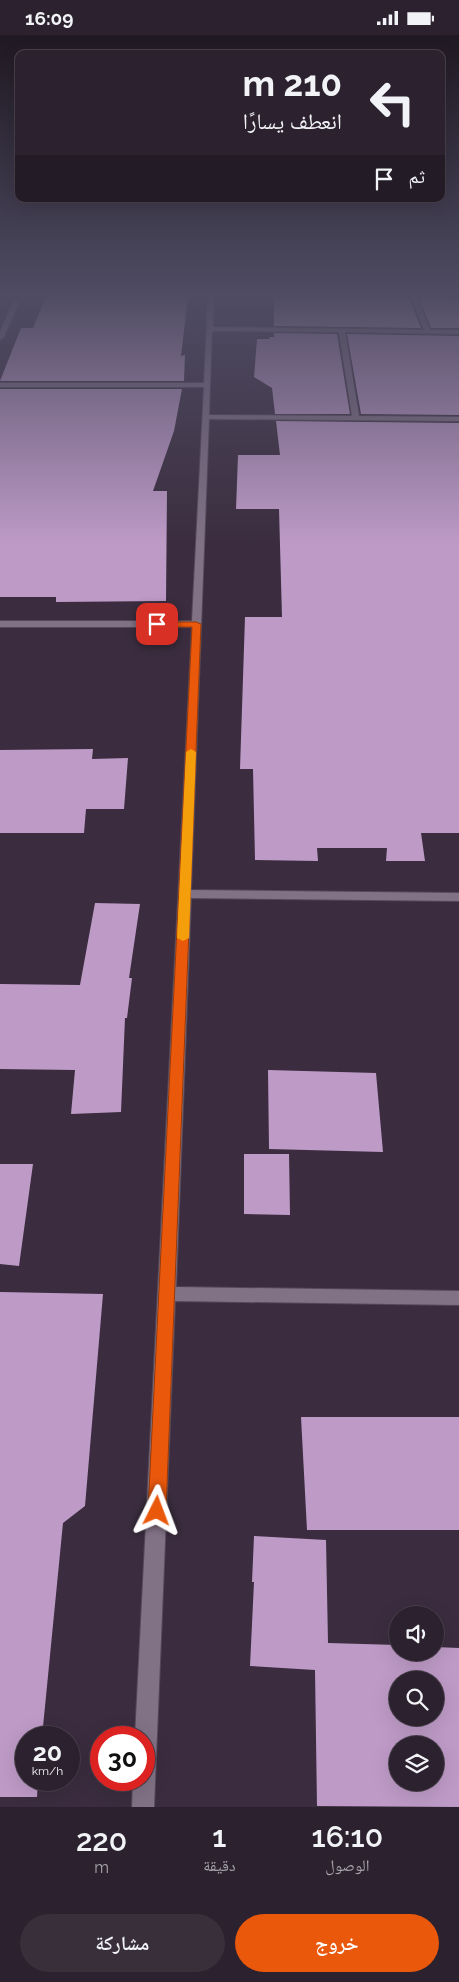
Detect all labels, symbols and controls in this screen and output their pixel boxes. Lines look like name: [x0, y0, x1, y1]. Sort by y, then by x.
text: 16:09: [25, 7, 73, 29]
text: 210 m: [242, 63, 342, 104]
icon: left: [360, 70, 425, 135]
text: انعطف يسارًا: [243, 108, 342, 134]
icon: arrive: [370, 165, 398, 193]
text: ثم: [408, 165, 425, 187]
pin: [136, 603, 178, 645]
icon: arrive: [143, 610, 171, 638]
position arrow: [130, 1484, 182, 1536]
map controls: [389, 1606, 444, 1791]
button: sound: [389, 1606, 444, 1661]
button: search: [389, 1671, 444, 1726]
speed limit sign: 30: [90, 1726, 155, 1791]
button: layers: [389, 1736, 444, 1791]
text: 20: [33, 1737, 62, 1767]
text: km/h: [32, 1764, 63, 1778]
text: 1: [212, 1819, 226, 1854]
text: 16:10: [312, 1819, 383, 1854]
text: 220: [76, 1823, 127, 1858]
text: دقيقة: [203, 1856, 236, 1875]
text: الوصول: [325, 1856, 369, 1875]
text: m: [94, 1858, 109, 1877]
button: مشاركة: [20, 1914, 225, 1972]
button: خروج: [235, 1914, 439, 1972]

